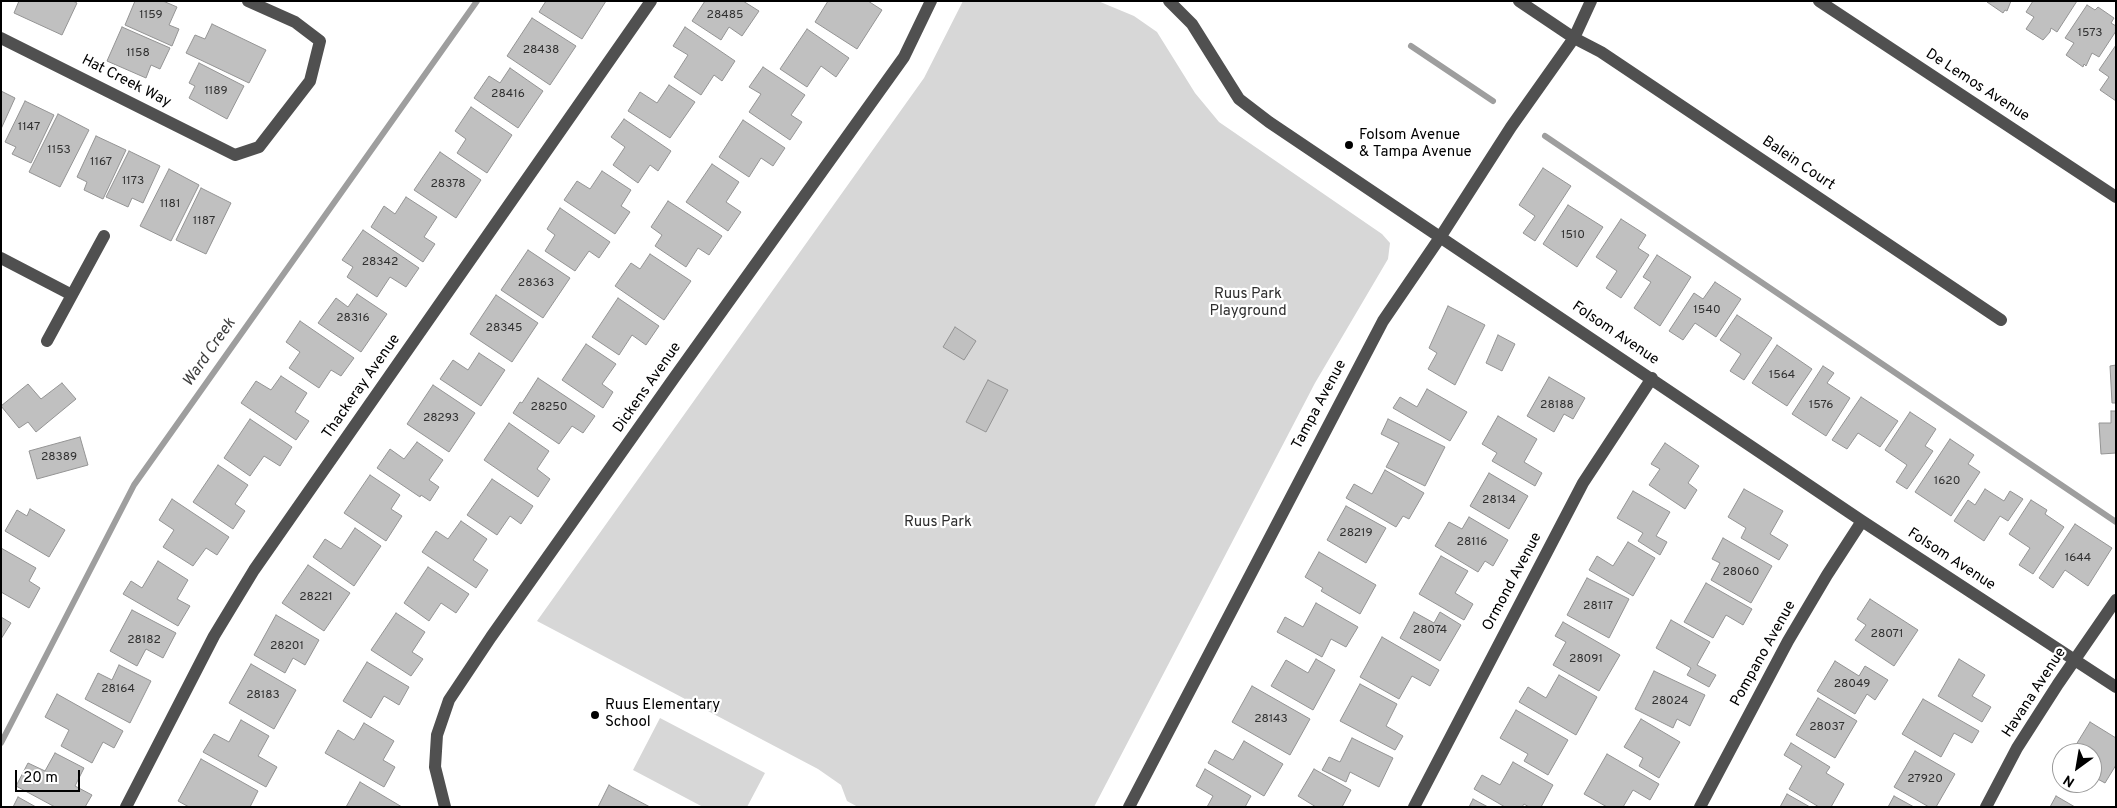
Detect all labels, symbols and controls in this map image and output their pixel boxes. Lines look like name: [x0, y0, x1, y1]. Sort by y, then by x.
house number: 1159: [139, 9, 163, 23]
house number: 28485: [707, 9, 743, 23]
house number: 1573: [2077, 27, 2103, 41]
house number: 28438: [523, 44, 559, 58]
street label: De Lemos Avenue: [1922, 46, 2032, 126]
house number: 1158: [126, 47, 150, 61]
street label: Hat Creek Way: [78, 52, 174, 112]
house number: 1189: [204, 85, 228, 99]
house number: 28416: [491, 88, 525, 102]
house number: 1147: [18, 121, 40, 135]
place label: Folsom Avenue & Tampa Avenue: [1359, 127, 1472, 162]
street label: Balein Court: [1758, 133, 1838, 195]
marker: Folsom Avenue & Tampa Avenue: [1343, 139, 1355, 151]
house number: 1153: [47, 144, 71, 158]
house number: 1167: [90, 156, 112, 170]
house number: 1173: [122, 175, 144, 189]
house number: 28378: [430, 178, 466, 192]
house number: 1181: [160, 198, 180, 212]
house number: 1187: [193, 215, 215, 229]
house number: 1510: [1561, 229, 1585, 243]
house number: 28342: [362, 256, 398, 270]
house number: 28363: [518, 277, 554, 291]
park label: Ruus Park Playground: [1209, 286, 1287, 321]
street label: Folsom Avenue: [1568, 298, 1662, 370]
house number: 1540: [1693, 304, 1721, 318]
house number: 28316: [336, 312, 370, 326]
water label: Ward Creek: [179, 315, 241, 391]
house number: 28345: [486, 322, 522, 336]
street label: Thackeray Avenue: [319, 331, 405, 443]
street label: Dickens Avenue: [610, 339, 686, 437]
street label: Tampa Avenue: [1289, 357, 1351, 453]
house number: 1564: [1769, 369, 1795, 383]
house number: 28188: [1540, 399, 1574, 413]
house number: 1576: [1809, 399, 1833, 413]
house number: 28250: [531, 401, 567, 415]
house number: 28293: [423, 412, 459, 426]
house number: 28389: [41, 451, 77, 465]
house number: 1620: [1934, 475, 1960, 489]
house number: 28134: [1482, 494, 1516, 508]
park label: Ruus Park: [904, 514, 972, 532]
street label: Folsom Avenue: [1904, 525, 1998, 595]
house number: 28219: [1339, 527, 1373, 541]
street label: Ormond Avenue: [1480, 530, 1546, 634]
house number: 28116: [1457, 536, 1487, 550]
house number: 1644: [2065, 552, 2091, 566]
house number: 28060: [1722, 566, 1760, 580]
house number: 28221: [299, 591, 333, 605]
street label: Pompano Avenue: [1727, 598, 1801, 710]
house number: 28117: [1583, 600, 1613, 614]
house number: 28074: [1413, 624, 1447, 638]
house number: 28071: [1871, 628, 1903, 642]
house number: 28182: [127, 634, 161, 648]
house number: 28201: [270, 640, 304, 654]
street label: Havana Avenue: [1999, 645, 2071, 741]
house number: 28091: [1569, 653, 1603, 667]
house number: 28049: [1834, 678, 1870, 692]
house number: 28164: [101, 683, 135, 697]
house number: 28183: [246, 689, 280, 703]
house number: 28024: [1652, 695, 1688, 709]
place label: Ruus Elementary School: [605, 697, 720, 732]
marker: Ruus Elementary School: [589, 709, 601, 721]
house number: 28143: [1254, 713, 1288, 727]
house number: 28037: [1809, 721, 1845, 735]
north arrow: [2052, 743, 2102, 793]
scale bar: [18, 760, 82, 792]
text: 20 m: [23, 769, 58, 788]
text: N: [2061, 770, 2078, 790]
house number: 27920: [1907, 773, 1943, 787]

